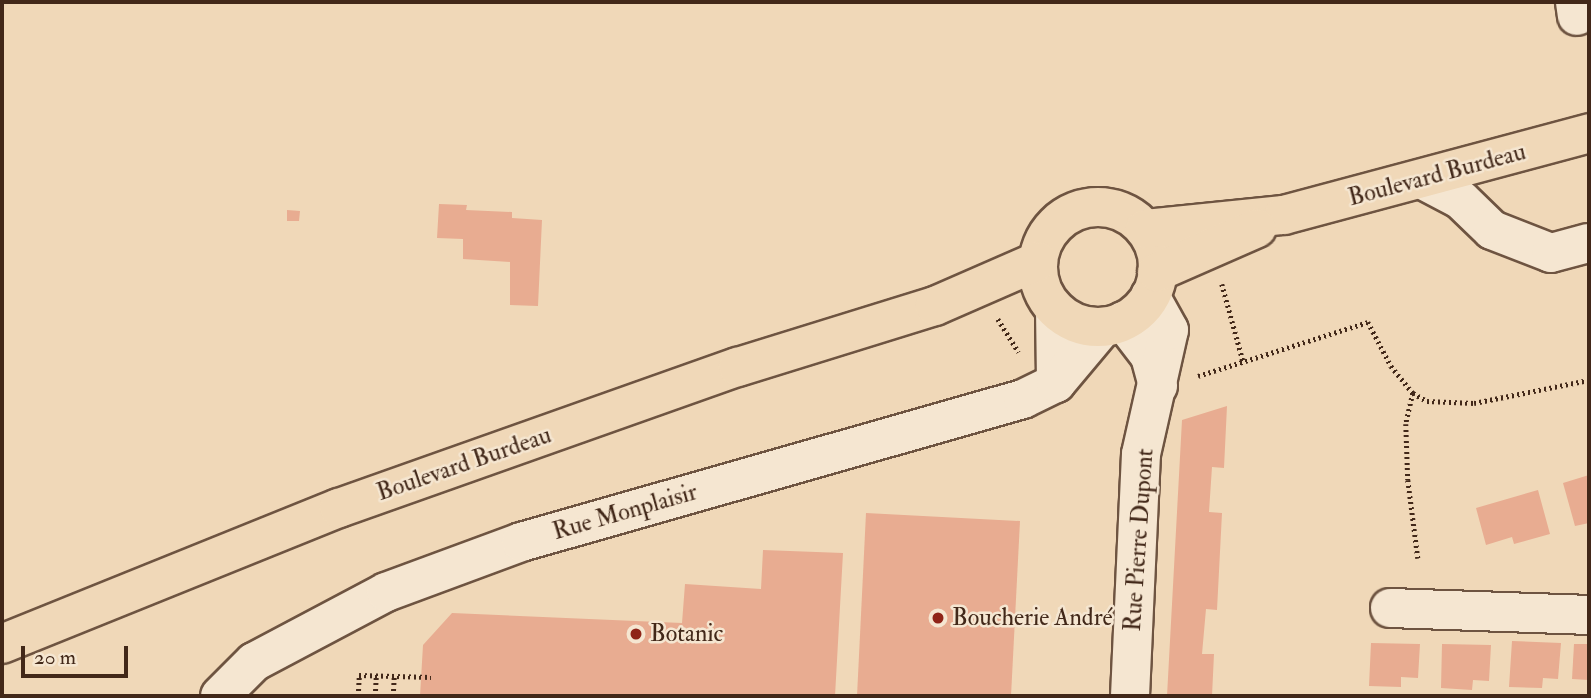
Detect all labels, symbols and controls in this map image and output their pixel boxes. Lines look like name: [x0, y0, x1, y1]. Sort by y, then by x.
street label: Boulevard Burdeau: [1345, 137, 1529, 213]
street label: Boulevard Burdeau: [373, 421, 555, 507]
street label: Rue Pierre Dupont: [1118, 448, 1160, 632]
street label: Rue Monplaisir: [549, 478, 701, 546]
place label: Boucherie André: [952, 604, 1113, 632]
marker: Boucherie André: [930, 610, 946, 626]
place label: Botanic: [650, 620, 723, 648]
marker: Botanic: [628, 626, 644, 642]
scale bar: [24, 632, 131, 676]
text: 20 m: [34, 644, 76, 671]

